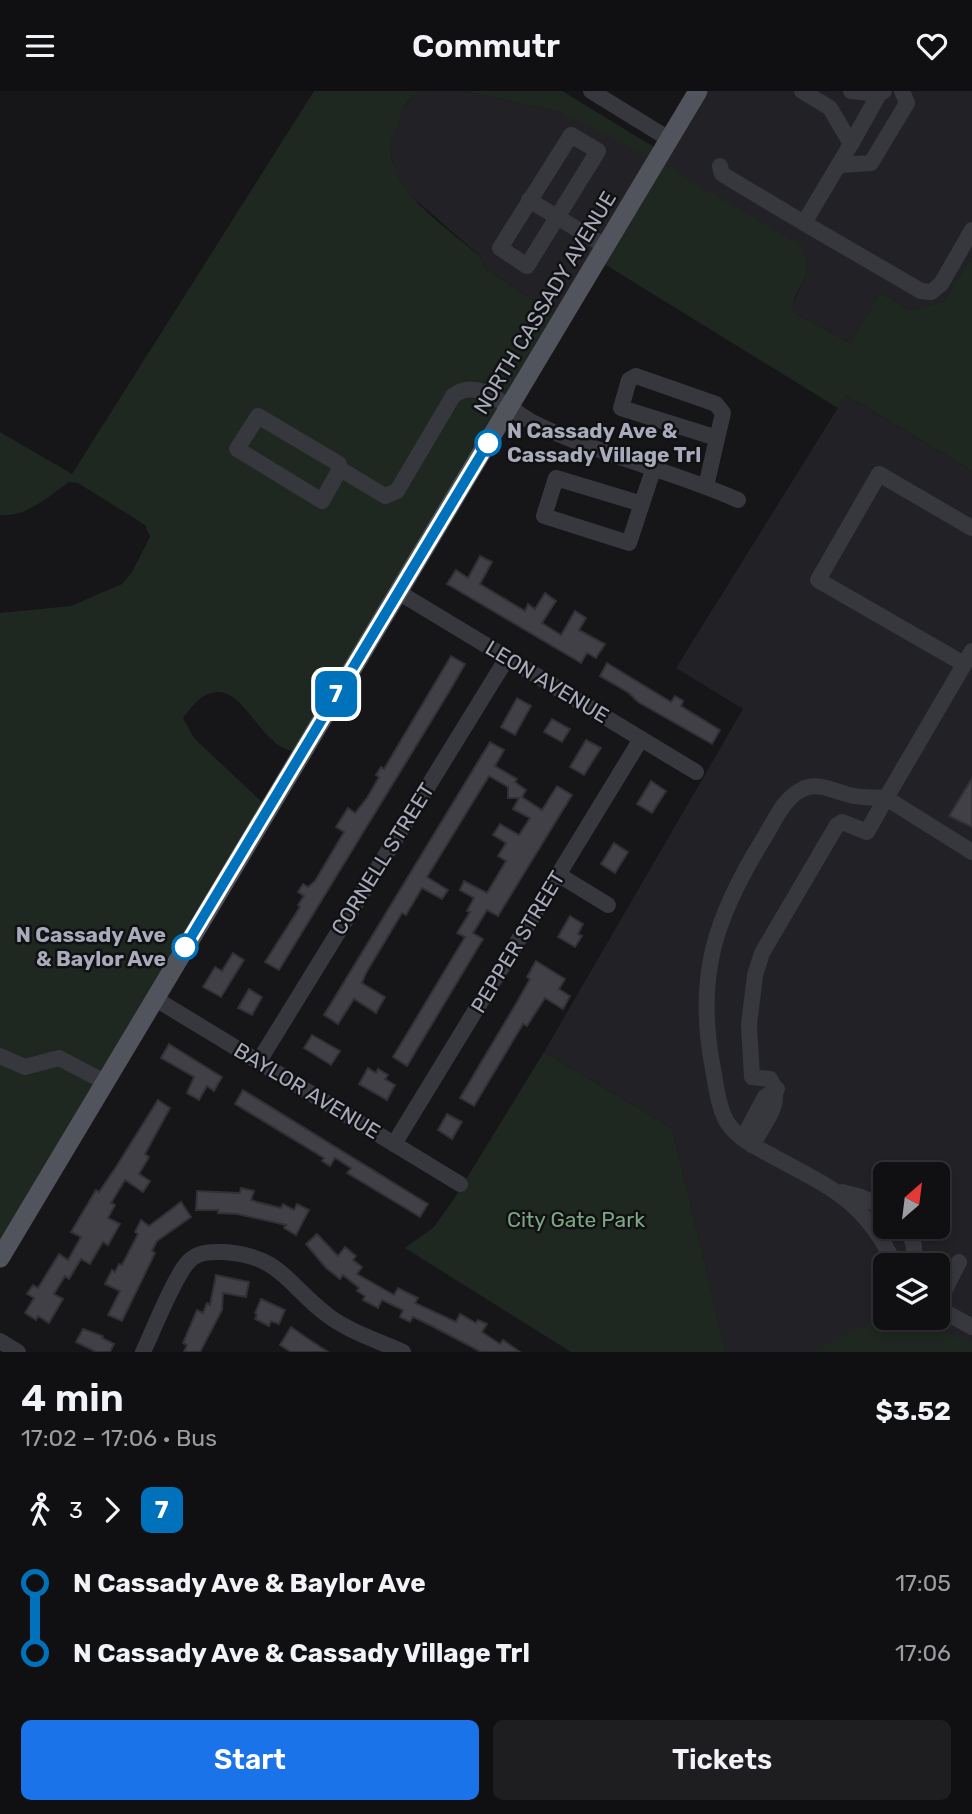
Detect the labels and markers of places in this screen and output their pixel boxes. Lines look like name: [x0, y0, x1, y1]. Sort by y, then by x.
place label: N Cassady Ave & Cassady Village Trl: [507, 418, 701, 467]
marker: N Cassady Ave & Cassady Village Trl: [475, 430, 501, 456]
place label: N Cassady Ave & Baylor Ave: [16, 922, 166, 971]
marker: N Cassady Ave & Baylor Ave: [172, 934, 198, 960]

